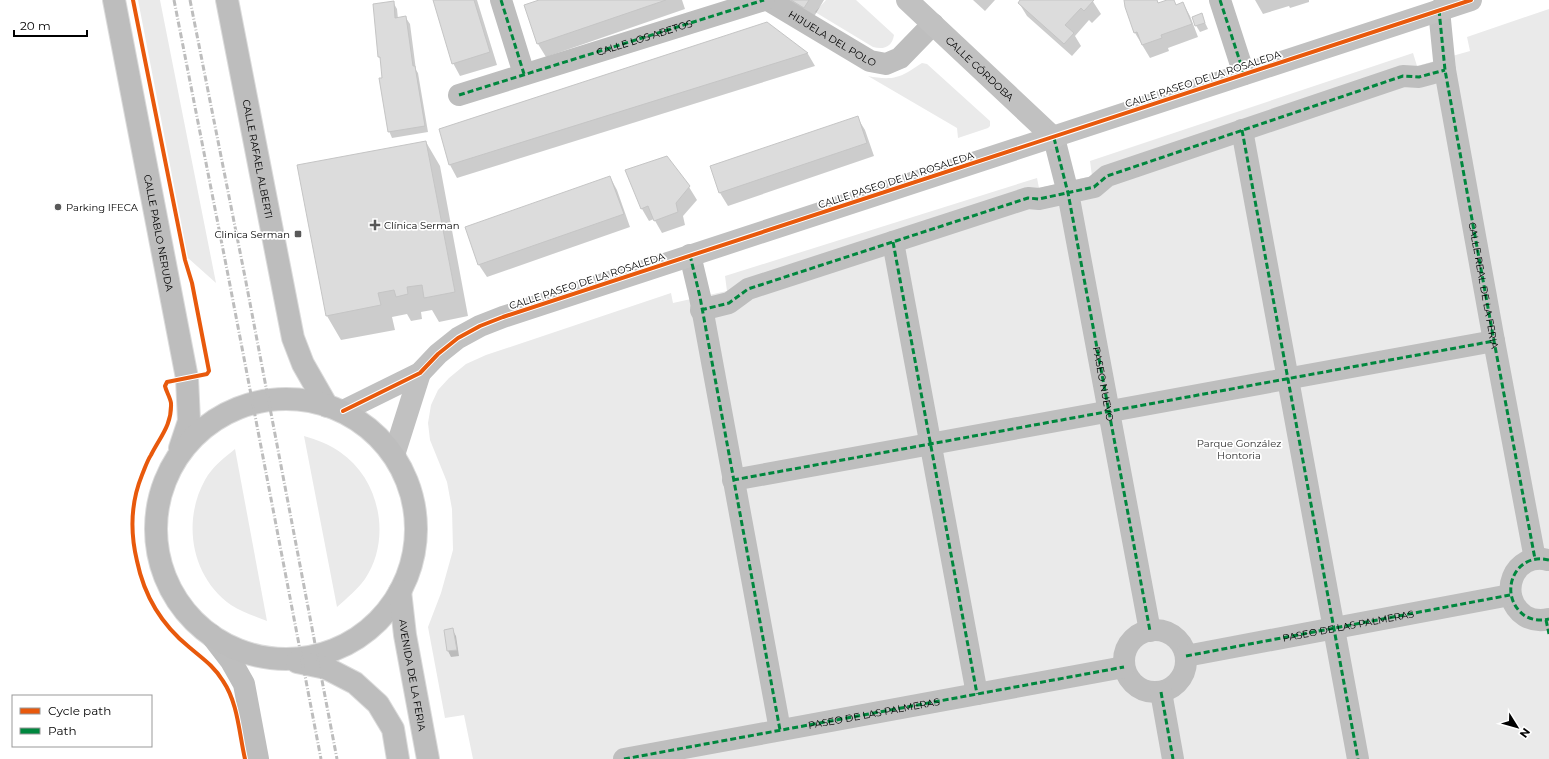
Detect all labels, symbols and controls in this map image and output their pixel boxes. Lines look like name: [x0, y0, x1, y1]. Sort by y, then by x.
street label: HIJUELA DEL POLO: [786, 7, 877, 68]
scale bar: [14, 12, 87, 38]
street label: CALLE LOS ABETOS: [595, 16, 694, 58]
text: 20 m: [20, 18, 51, 33]
street label: CALLE CÓRDOBA: [943, 33, 1017, 104]
street label: CALLE PASEO DE LA ROSALEDA: [1123, 47, 1283, 110]
street label: CALLE RAFAEL ALBERTI: [240, 98, 276, 220]
street label: CALLE PASEO DE LA ROSALEDA: [816, 148, 976, 211]
street label: CALLE PABLO NERUDA: [141, 173, 177, 293]
place label: Parking IFECA: [66, 201, 139, 214]
marker: Parking IFECA: [53, 202, 63, 212]
marker: Clínica Serman: [369, 219, 381, 231]
place label: Clínica Serman: [384, 219, 459, 232]
street label: CALLE REAL DE LA FERIA: [1466, 221, 1502, 350]
place label: Clinica Serman: [215, 228, 290, 241]
marker: Clinica Serman: [293, 229, 303, 239]
street label: CALLE PASEO DE LA ROSALEDA: [507, 249, 667, 312]
street label: PASEO NUEVO: [1090, 346, 1117, 422]
park label: Parque González Hontoria: [1197, 437, 1281, 462]
street label: PASEO DE LAS PALMERAS: [1281, 607, 1415, 644]
street label: AVENIDA DE LA FERIA: [397, 618, 429, 733]
legend: [12, 695, 152, 747]
street label: PASEO DE LAS PALMERAS: [807, 695, 941, 732]
text: Cycle path: [48, 703, 111, 718]
north arrow: [1497, 707, 1537, 747]
text: Path: [48, 723, 77, 738]
text: N: [1517, 725, 1533, 741]

